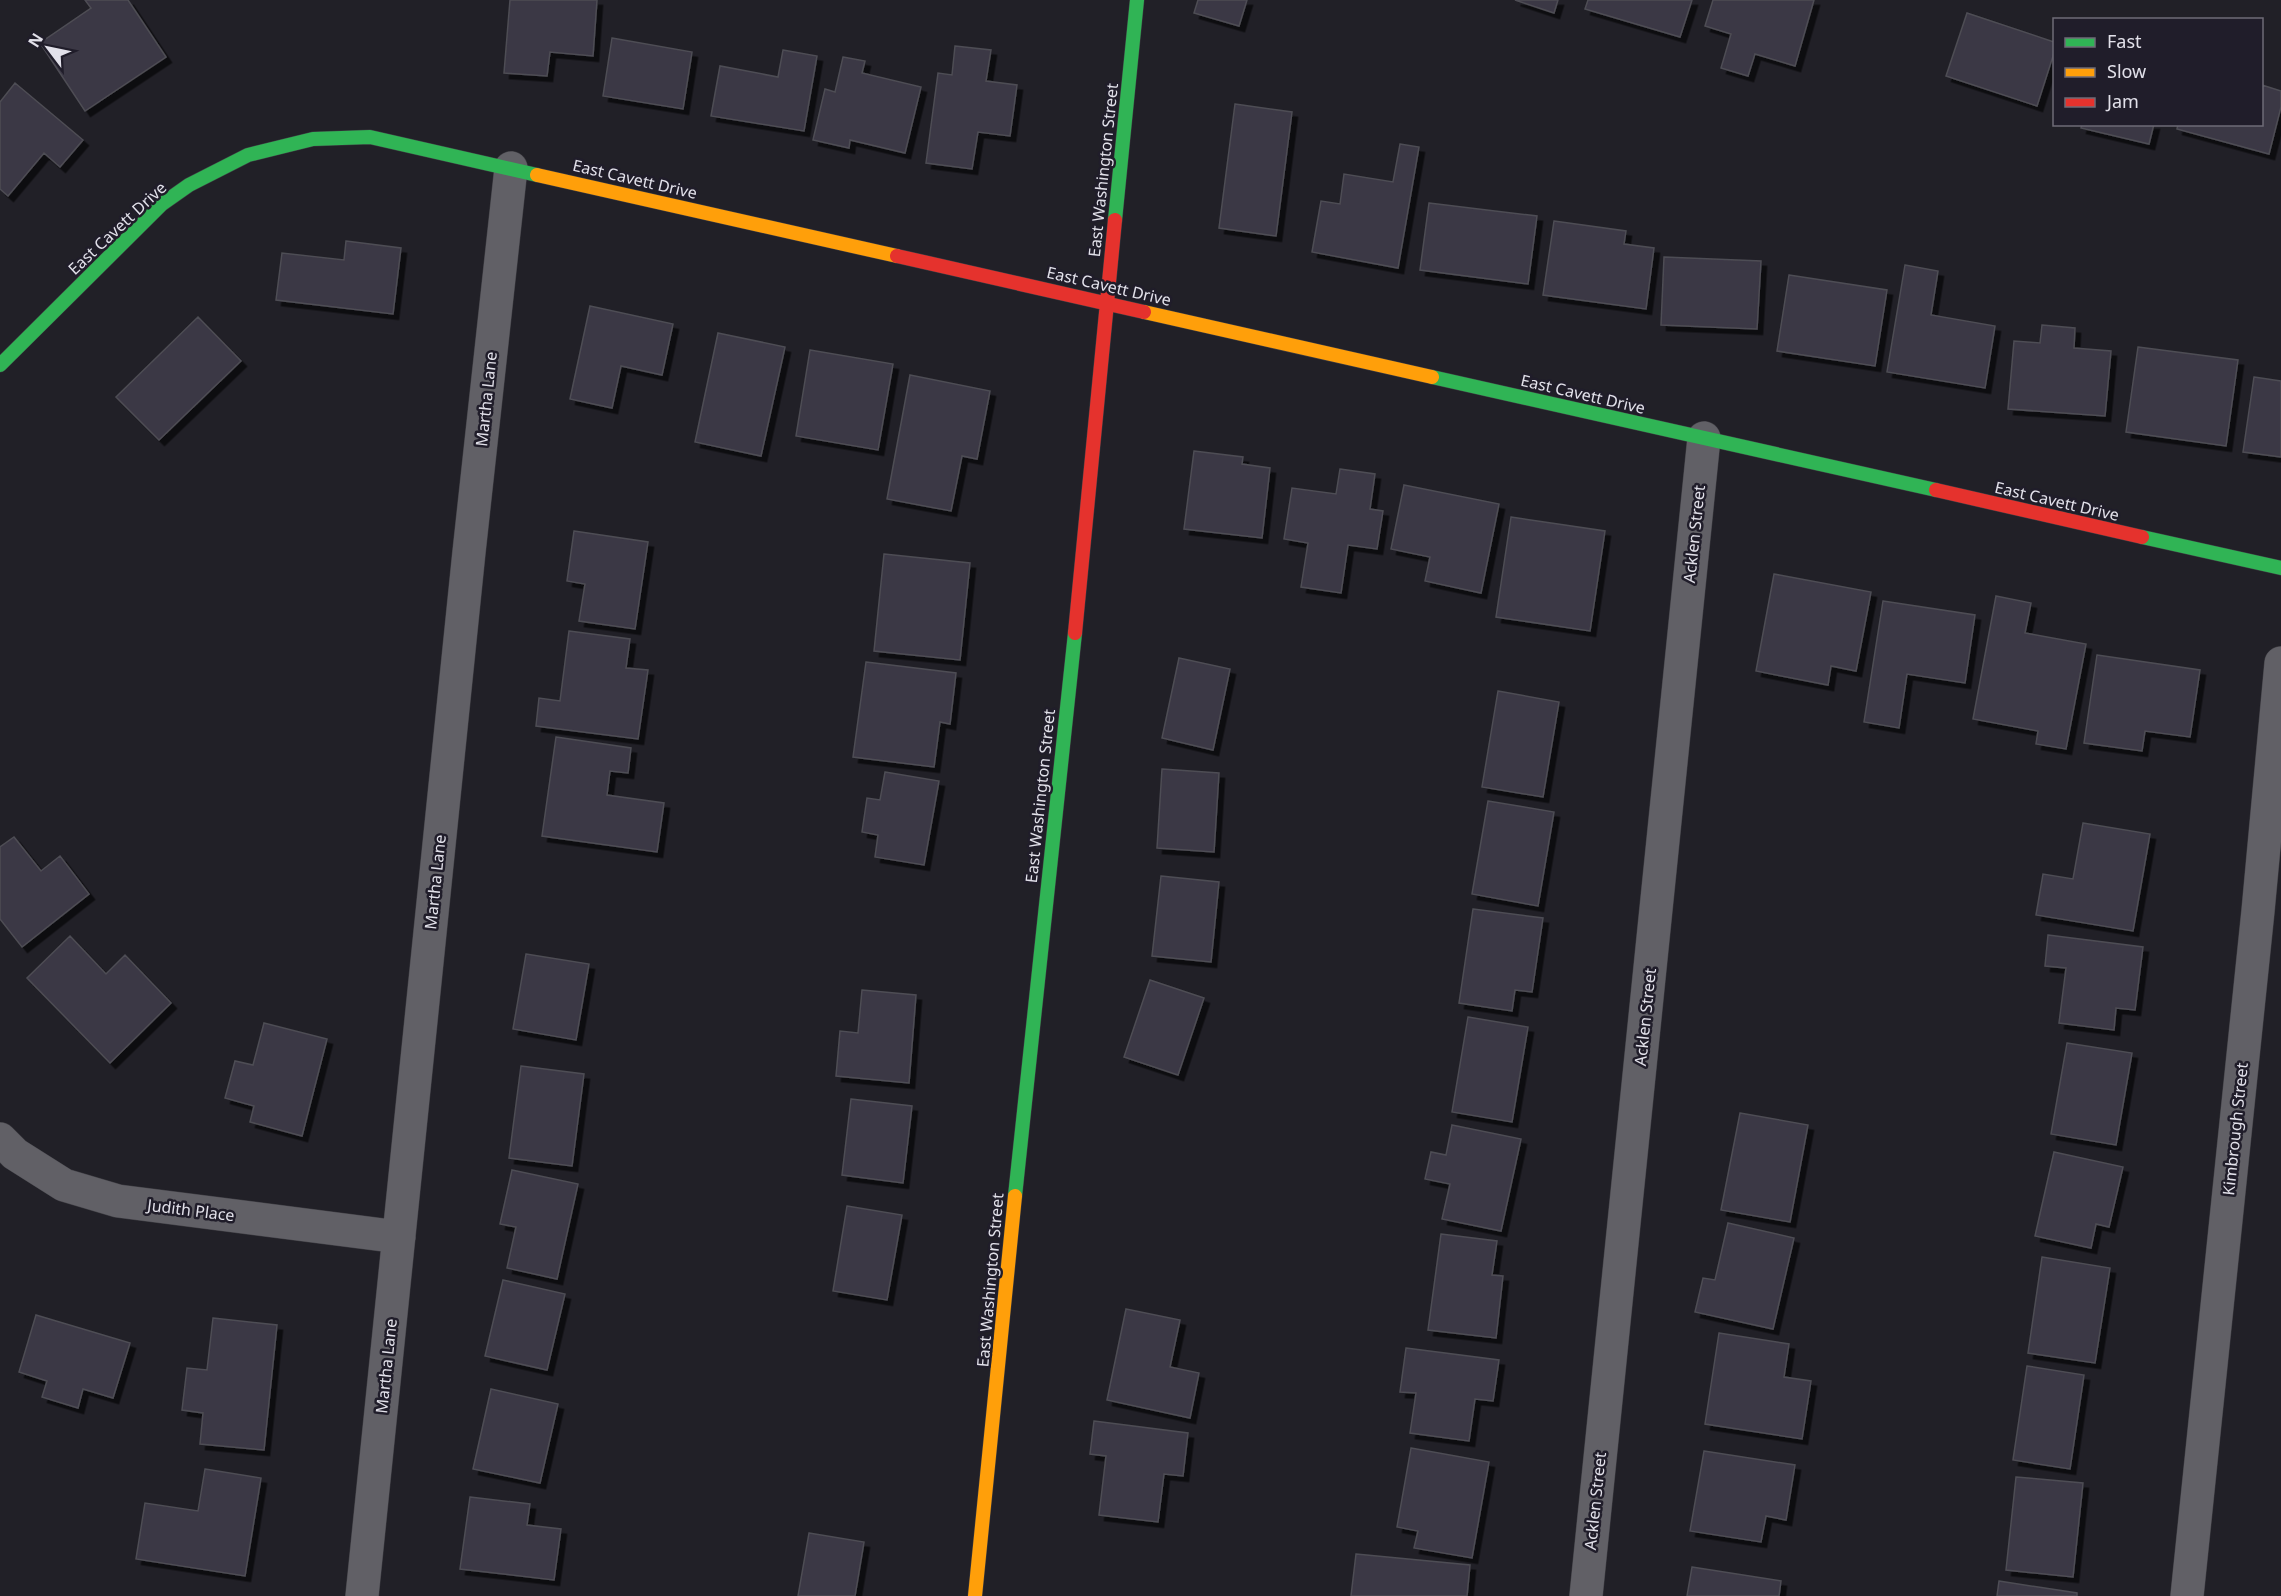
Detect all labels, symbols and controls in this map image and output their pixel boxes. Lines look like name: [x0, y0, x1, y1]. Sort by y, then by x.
north arrow: [18, 18, 78, 78]
legend: [2053, 18, 2263, 126]
text: N: [23, 29, 48, 51]
text: Fast: [2107, 29, 2142, 53]
text: Slow: [2107, 59, 2146, 83]
street label: East Washington Street: [1083, 82, 1123, 258]
text: Jam: [2105, 89, 2139, 113]
street label: East Cavett Drive: [571, 154, 699, 204]
street label: East Cavett Drive: [63, 177, 171, 279]
street label: East Cavett Drive: [1045, 261, 1173, 311]
street label: Martha Lane: [470, 351, 502, 447]
street label: East Cavett Drive: [1519, 369, 1647, 419]
street label: East Cavett Drive: [1993, 476, 2121, 526]
street label: Acklen Street: [1678, 484, 1710, 584]
street label: East Washington Street: [1020, 708, 1060, 884]
street label: Martha Lane: [419, 834, 451, 930]
street label: Acklen Street: [1629, 967, 1661, 1067]
street label: Kimbrough Street: [2217, 1061, 2253, 1196]
street label: East Washington Street: [971, 1192, 1009, 1368]
street label: Judith Place: [144, 1194, 236, 1226]
street label: Martha Lane: [370, 1318, 402, 1414]
street label: Acklen Street: [1579, 1451, 1611, 1551]

